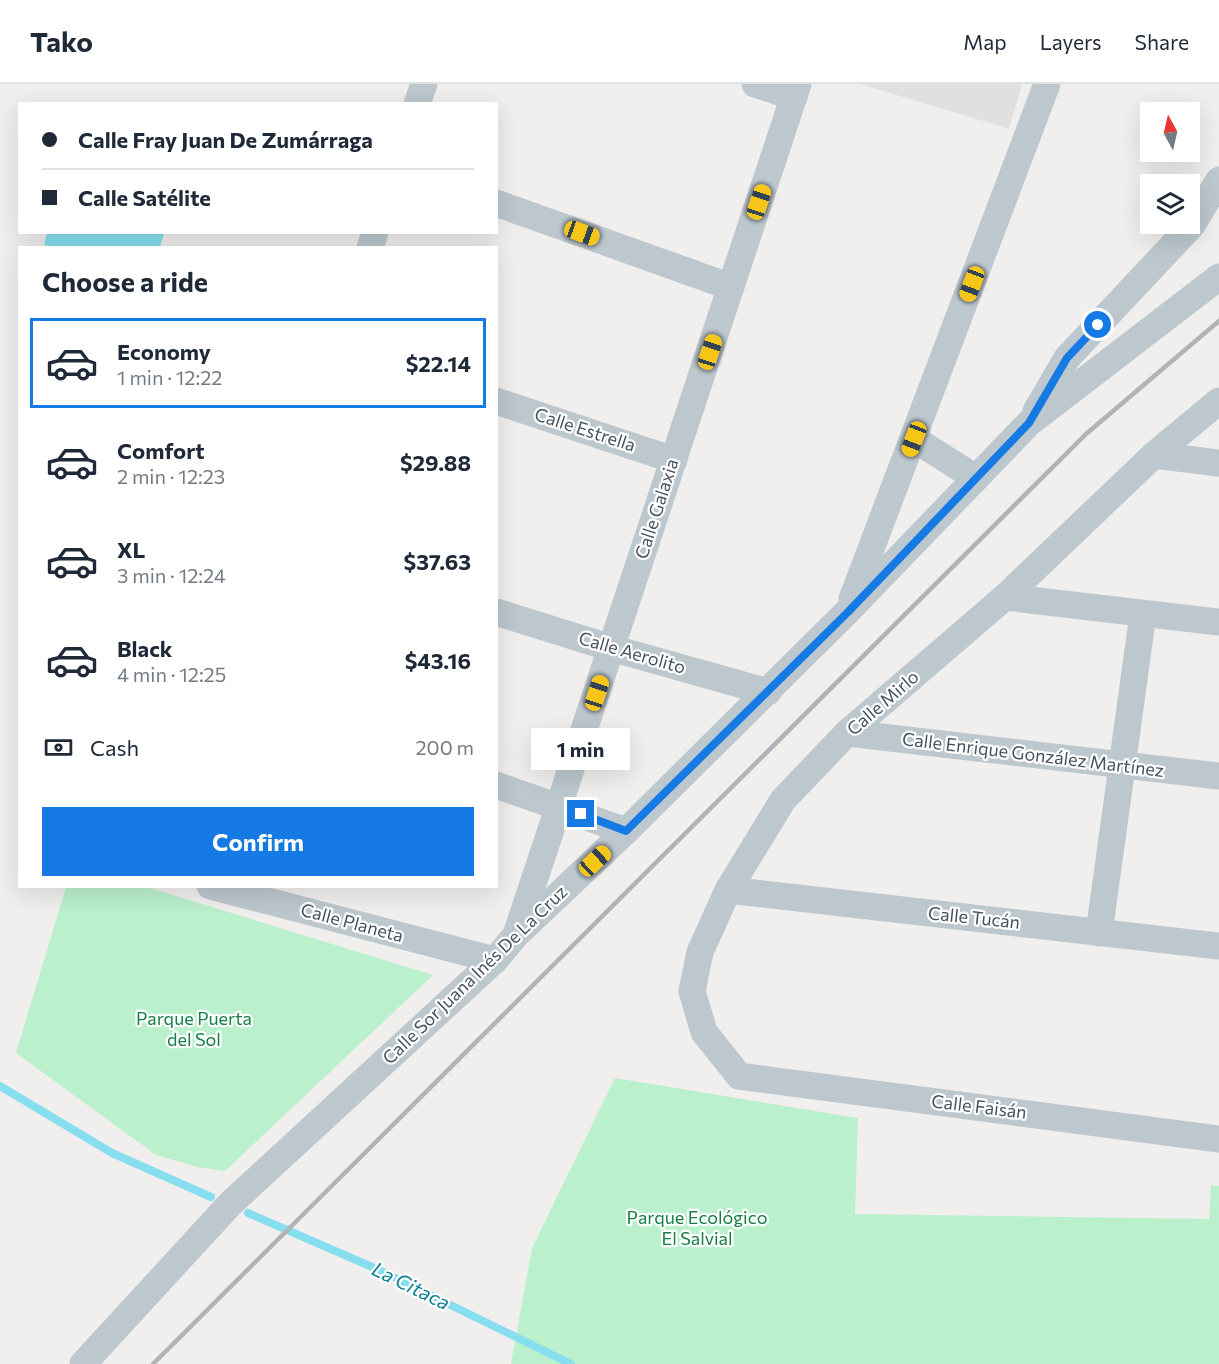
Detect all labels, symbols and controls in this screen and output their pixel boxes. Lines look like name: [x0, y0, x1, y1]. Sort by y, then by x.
text: Tako: [30, 24, 93, 58]
text: Map: [963, 29, 1007, 54]
text: Layers: [1040, 29, 1102, 54]
text: Share: [1135, 29, 1189, 54]
north arrow: [1140, 102, 1200, 162]
map controls: [1140, 102, 1200, 234]
text: Calle Fray Juan De Zumárraga: [78, 126, 373, 153]
button: layers: [1140, 174, 1200, 234]
car: [745, 182, 773, 222]
text: Calle Satélite: [78, 184, 211, 211]
car: [562, 218, 602, 248]
car: [957, 264, 987, 304]
text: Choose a ride: [42, 265, 208, 298]
route start: [1084, 311, 1111, 338]
car: [696, 332, 724, 372]
icon: car: [45, 336, 99, 390]
text: Economy: [117, 338, 211, 365]
text: $22.14: [406, 350, 471, 377]
text: 1 min · 12:22: [117, 365, 222, 389]
street label: Calle Estrella: [532, 402, 639, 456]
car: [899, 419, 929, 459]
icon: car: [45, 435, 99, 489]
text: Comfort: [117, 437, 205, 464]
text: $29.88: [400, 449, 471, 476]
street label: Calle Galaxia: [630, 456, 683, 562]
text: 2 min · 12:23: [117, 464, 225, 488]
icon: car: [45, 534, 99, 588]
text: XL: [117, 536, 145, 563]
text: $37.63: [404, 548, 471, 575]
text: 3 min · 12:24: [117, 563, 226, 587]
street label: Calle Aerolito: [576, 626, 688, 678]
icon: car: [45, 633, 99, 687]
text: Black: [117, 635, 172, 662]
text: $43.16: [405, 647, 471, 674]
text: 4 min · 12:25: [117, 662, 226, 686]
street label: Calle Mirlo: [842, 665, 923, 739]
car: [583, 673, 611, 713]
callout: 1 min: [532, 727, 630, 769]
street label: Calle Enrique González Martínez: [901, 727, 1165, 781]
icon: cash: [42, 731, 75, 764]
text: Cash: [90, 734, 139, 761]
text: 200 m: [416, 735, 474, 759]
text: 1 min: [557, 737, 604, 761]
route end: [567, 800, 594, 827]
button: Confirm: [42, 807, 474, 876]
car: [576, 842, 614, 880]
street label: Calle Sor Juana Inés De La Cruz: [377, 880, 571, 1068]
street label: Calle Planeta: [298, 898, 406, 946]
street label: Calle Tucán: [927, 901, 1021, 933]
park label: Parque Puerta del Sol: [136, 1007, 252, 1050]
street label: Calle Faisán: [930, 1089, 1028, 1123]
park label: Parque Ecológico El Salvial: [627, 1206, 767, 1249]
water label: La Citaca: [369, 1256, 454, 1314]

